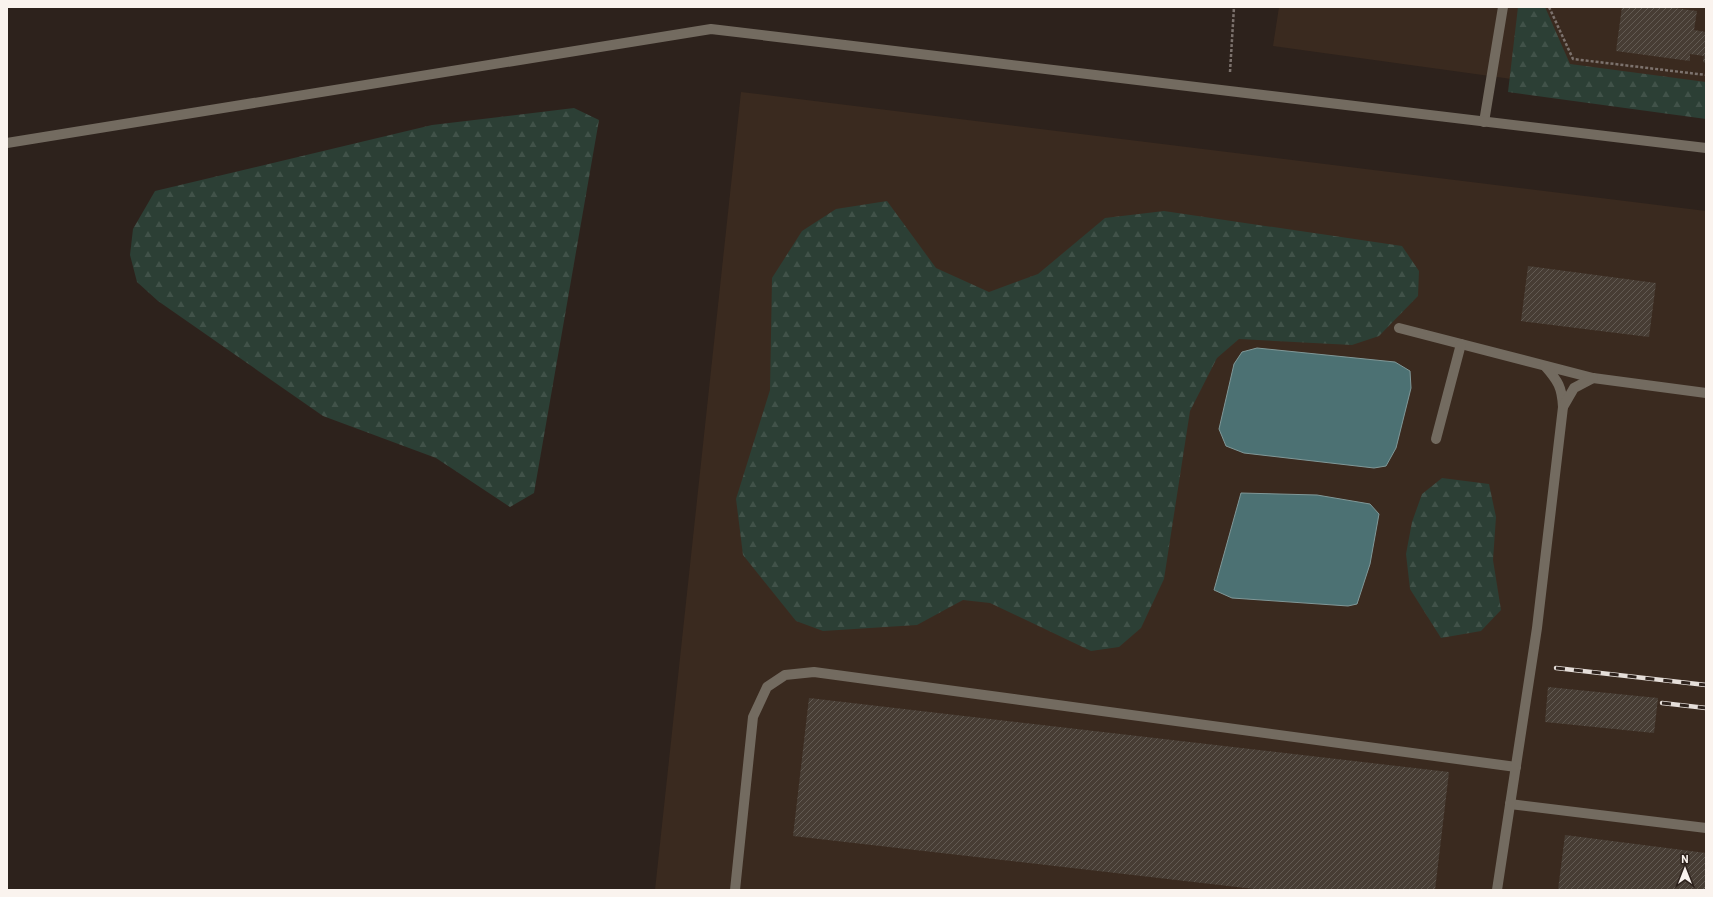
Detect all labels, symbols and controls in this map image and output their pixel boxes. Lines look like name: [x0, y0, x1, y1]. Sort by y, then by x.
north arrow: [1665, 849, 1705, 889]
text: N: [1681, 852, 1689, 865]

